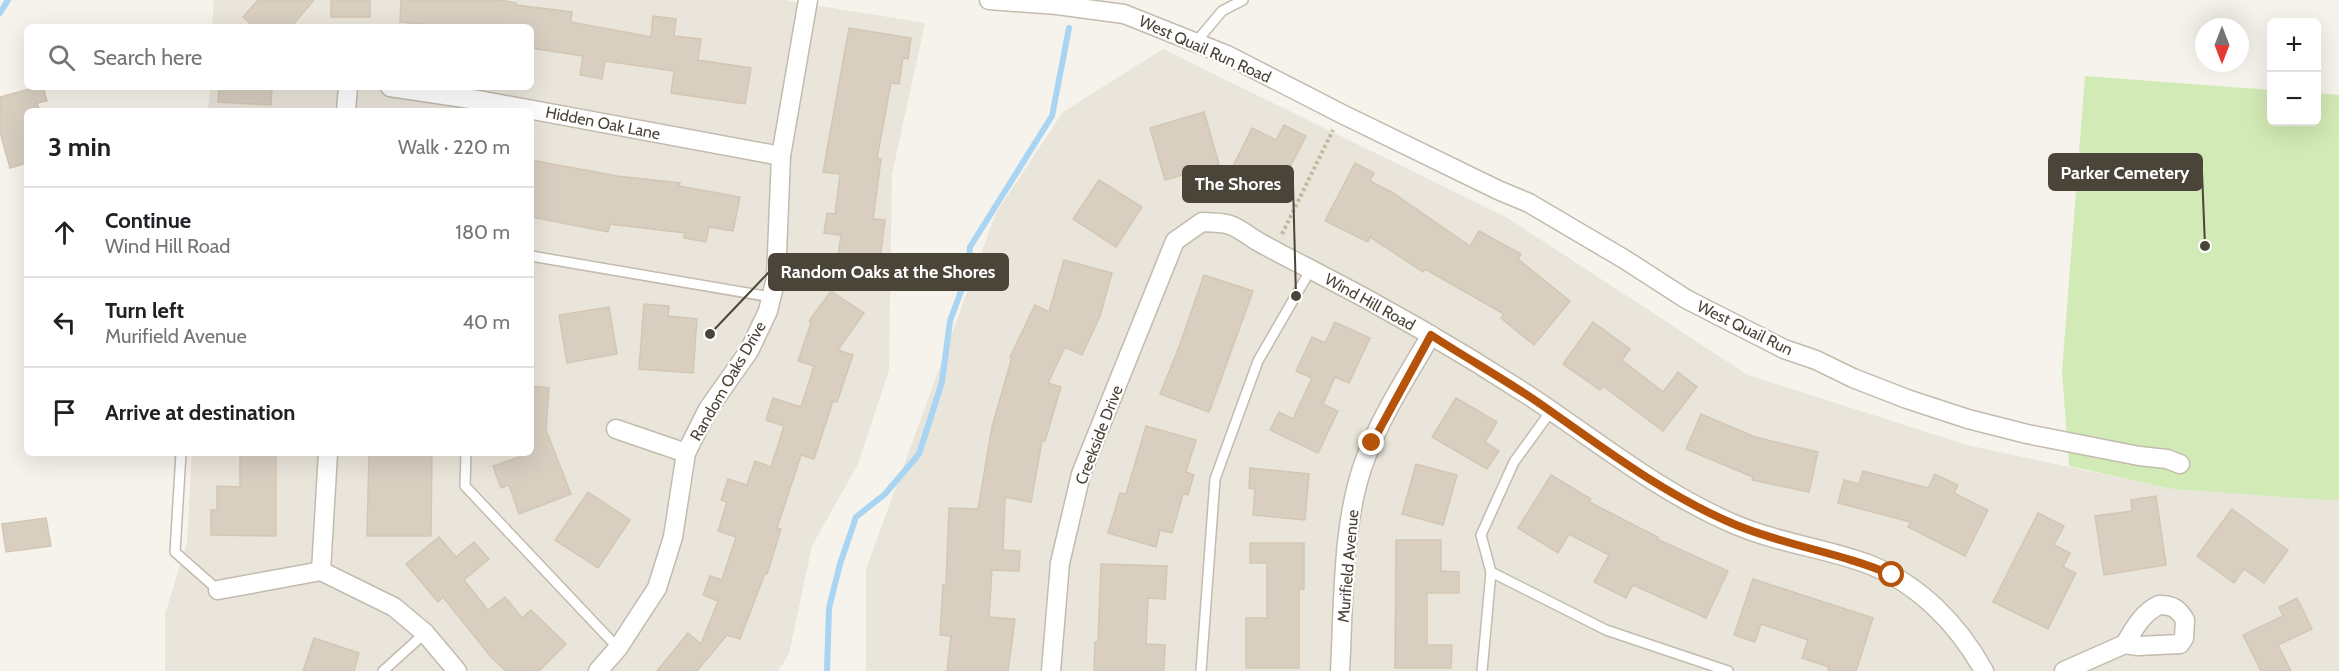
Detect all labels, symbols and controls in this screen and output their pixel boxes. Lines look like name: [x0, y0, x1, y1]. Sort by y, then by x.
street label: West Quail Run Road: [1136, 11, 1274, 87]
north arrow: [2195, 18, 2249, 72]
map controls: [2267, 18, 2321, 126]
button: +: [2267, 18, 2321, 72]
search box: [24, 24, 534, 90]
icon: search: [45, 41, 78, 74]
text: Search here: [93, 44, 202, 71]
button: −: [2267, 72, 2321, 126]
street label: Hidden Oak Lane: [544, 103, 662, 143]
text: 3 min: [48, 131, 111, 163]
text: Walk · 220 m: [398, 135, 510, 159]
callout: Parker Cemetery: [2049, 154, 2202, 190]
text: Parker Cemetery: [2060, 162, 2190, 184]
callout: The Shores: [1183, 166, 1293, 202]
text: The Shores: [1195, 173, 1282, 195]
text: Continue: [105, 207, 191, 234]
icon: ahead: [48, 216, 81, 249]
text: 180 m: [455, 220, 510, 244]
text: Wind Hill Road: [105, 234, 230, 258]
callout: Random Oaks at the Shores: [769, 254, 1008, 290]
text: Random Oaks at the Shores: [781, 261, 996, 283]
street label: Wind Hill Road: [1322, 269, 1418, 335]
text: Turn left: [105, 297, 184, 324]
street label: West Quail Run: [1694, 297, 1796, 359]
icon: left: [48, 306, 81, 339]
text: 40 m: [462, 310, 510, 334]
street label: Random Oaks Drive: [686, 318, 770, 444]
text: Murifield Avenue: [105, 324, 247, 348]
street label: Creekside Drive: [1071, 383, 1127, 487]
icon: arrive: [48, 396, 81, 429]
text: Arrive at destination: [105, 399, 295, 426]
route end: [1358, 429, 1384, 455]
street label: Murifield Avenue: [1334, 509, 1362, 623]
route start: [1878, 561, 1904, 587]

